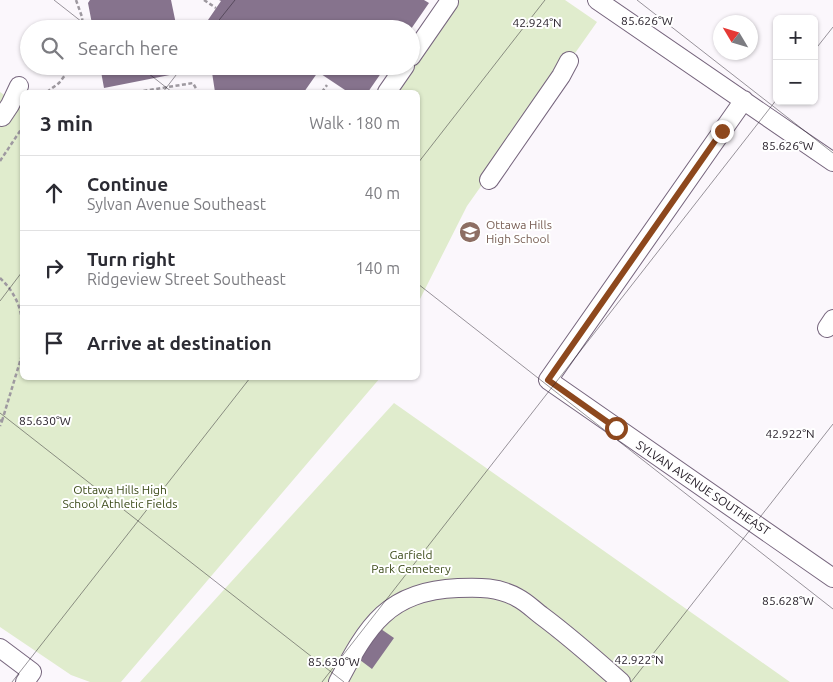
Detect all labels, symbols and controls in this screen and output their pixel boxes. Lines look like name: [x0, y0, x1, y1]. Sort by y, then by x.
text: 85.626°W: [621, 14, 673, 27]
north arrow: [713, 15, 758, 60]
map controls: [773, 15, 818, 105]
button: +: [773, 15, 818, 60]
text: 42.924°N: [512, 16, 562, 29]
search box: [20, 20, 420, 75]
icon: search: [38, 34, 66, 62]
text: Search here: [78, 37, 178, 59]
button: −: [773, 60, 818, 105]
text: 3 min: [40, 111, 93, 135]
text: Walk · 180 m: [309, 114, 400, 132]
route end: [711, 120, 734, 143]
text: 85.626°W: [762, 139, 814, 152]
text: Continue: [87, 173, 168, 195]
icon: ahead: [40, 179, 68, 207]
text: 40 m: [364, 184, 400, 202]
text: Sylvan Avenue Southeast: [87, 195, 266, 213]
place label: Ottawa Hills High School: [486, 218, 552, 245]
school or university icon: Ottawa Hills High School: [458, 220, 482, 244]
text: Turn right: [87, 248, 175, 270]
icon: right: [40, 254, 68, 282]
text: 140 m: [355, 259, 400, 277]
text: Ridgeview Street Southeast: [87, 270, 286, 288]
icon: arrive: [40, 329, 68, 357]
text: Arrive at destination: [87, 332, 272, 354]
text: 85.630°W: [19, 414, 71, 427]
route start: [605, 417, 628, 440]
text: 42.922°N: [765, 427, 815, 440]
street label: SYLVAN AVENUE SOUTHEAST: [634, 438, 773, 538]
park label: Ottawa Hills High School Athletic Fields: [63, 483, 177, 510]
park label: Garfield Park Cemetery: [371, 548, 451, 575]
text: 85.628°W: [762, 594, 814, 607]
text: 42.922°N: [614, 653, 664, 666]
text: 85.630°W: [308, 655, 360, 668]

